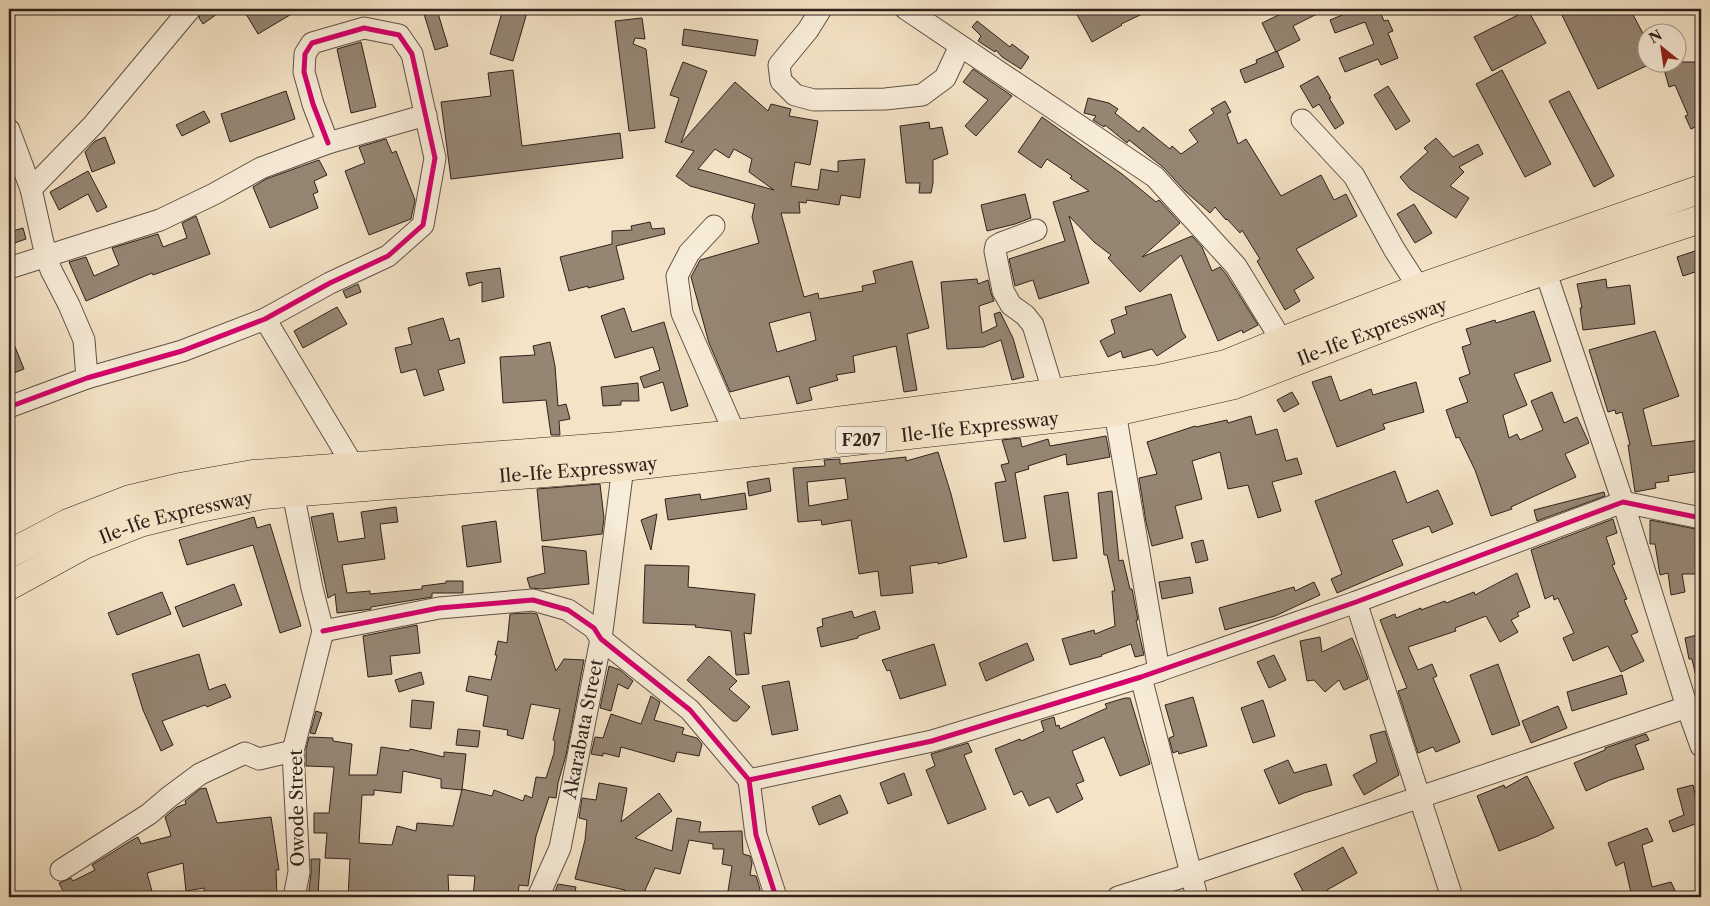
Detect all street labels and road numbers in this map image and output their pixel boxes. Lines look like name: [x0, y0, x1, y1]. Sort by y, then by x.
street label: Ile-Ife Expressway: [1294, 293, 1451, 371]
street label: Ile-Ife Expressway: [900, 407, 1061, 447]
road number: F207: [836, 426, 886, 454]
street label: Ile-Ife Expressway: [498, 452, 659, 488]
street label: Ile-Ife Expressway: [96, 486, 256, 549]
street label: Akarabata Street: [559, 657, 608, 802]
street label: Owode Street: [285, 749, 309, 867]

